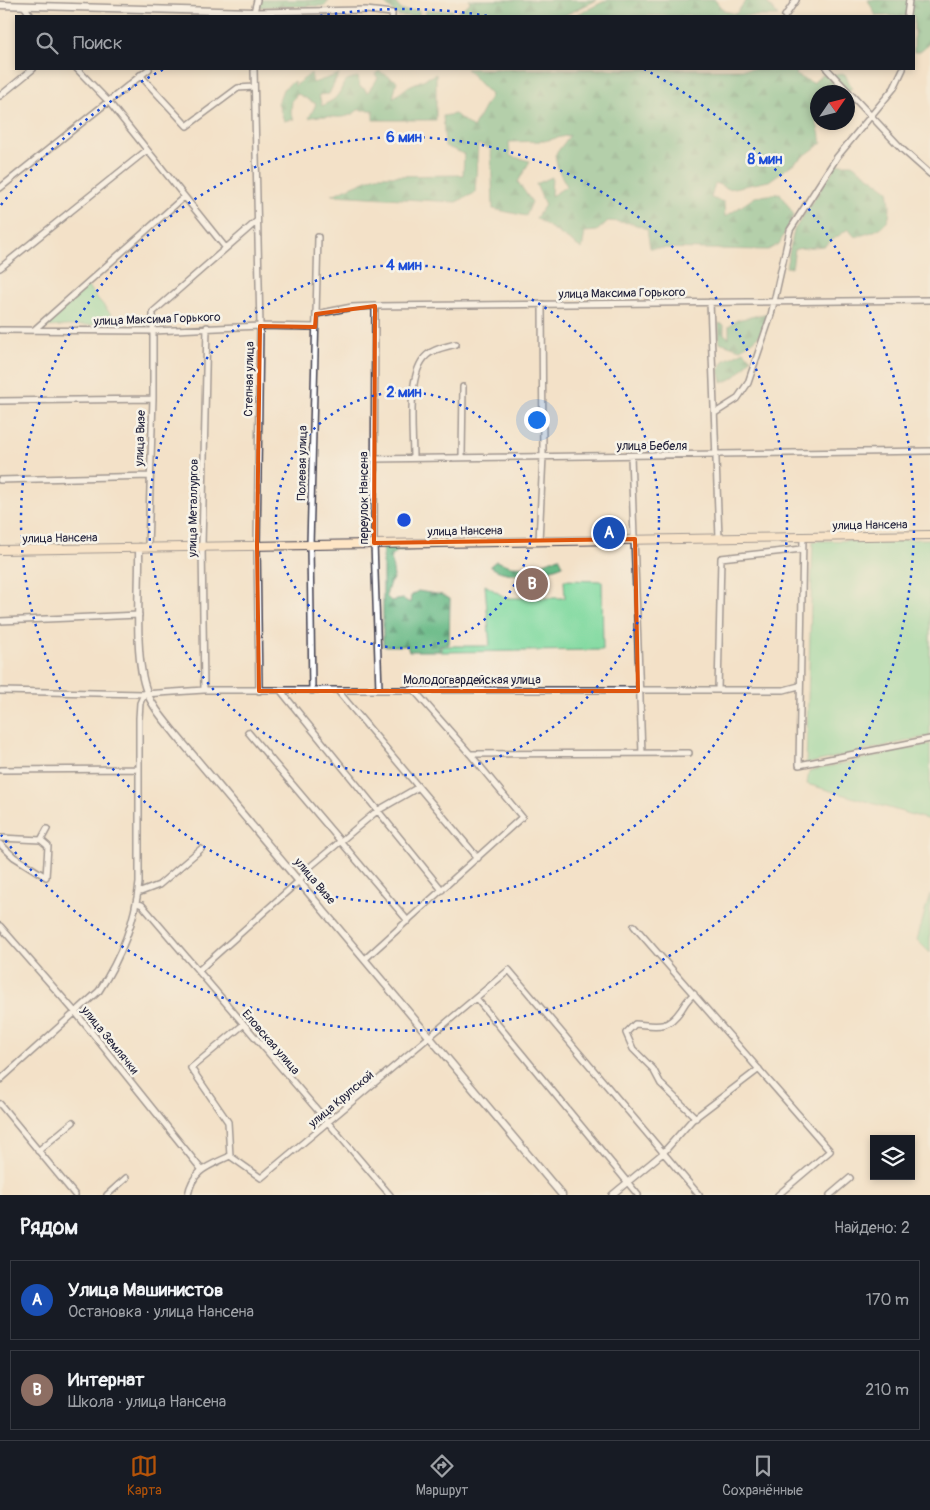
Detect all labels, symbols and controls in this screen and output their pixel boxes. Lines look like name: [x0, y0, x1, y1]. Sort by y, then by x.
search box: [15, 15, 915, 70]
icon: search: [33, 29, 61, 57]
text: Поиск: [73, 31, 123, 55]
north arrow: [810, 85, 855, 130]
text: 6 мин: [386, 128, 423, 147]
text: 8 мин: [748, 150, 783, 169]
text: 4 мин: [386, 256, 423, 275]
street label: улица Максима Горького: [557, 285, 686, 302]
street label: улица Максима Горького: [92, 310, 221, 329]
street label: Степная улица: [241, 341, 258, 417]
text: 2 мин: [386, 383, 422, 402]
your location: [524, 407, 550, 433]
street label: улица Визе: [132, 410, 149, 467]
street label: Полевая улица: [294, 425, 311, 501]
street label: улица Бебеля: [616, 439, 688, 454]
street label: переулок Нансена: [357, 451, 372, 545]
street label: улица Металлургов: [185, 459, 202, 558]
centre of rings: [395, 511, 413, 529]
pin: A: [593, 514, 625, 552]
street label: улица Нансена: [831, 517, 908, 534]
street label: улица Нансена: [426, 523, 503, 540]
street label: улица Нансена: [21, 530, 98, 547]
pin: B: [516, 565, 548, 603]
street label: Молодогвардейская улица: [403, 673, 541, 688]
street label: улица Визе: [290, 854, 339, 908]
street label: улица Землячки: [77, 1003, 142, 1078]
street label: Еловская улица: [238, 1007, 303, 1078]
street label: улица Крупской: [305, 1068, 377, 1132]
map controls: [870, 1135, 915, 1180]
button: layers: [870, 1135, 915, 1180]
text: Рядом: [20, 1214, 78, 1241]
text: Найдено: 2: [834, 1218, 910, 1238]
text: Улица Машинистов: [68, 1278, 223, 1302]
text: A: [32, 1290, 42, 1310]
text: 170 m: [866, 1290, 909, 1310]
text: Остановка · улица Нансена: [68, 1302, 254, 1322]
text: Интернат: [68, 1368, 145, 1392]
text: B: [32, 1380, 42, 1400]
text: 210 m: [865, 1380, 909, 1400]
text: Школа · улица Нансена: [68, 1392, 226, 1412]
tab: Карта: [127, 1452, 162, 1499]
tab: Маршрут: [416, 1452, 468, 1499]
tab: Сохранённые: [722, 1452, 803, 1499]

